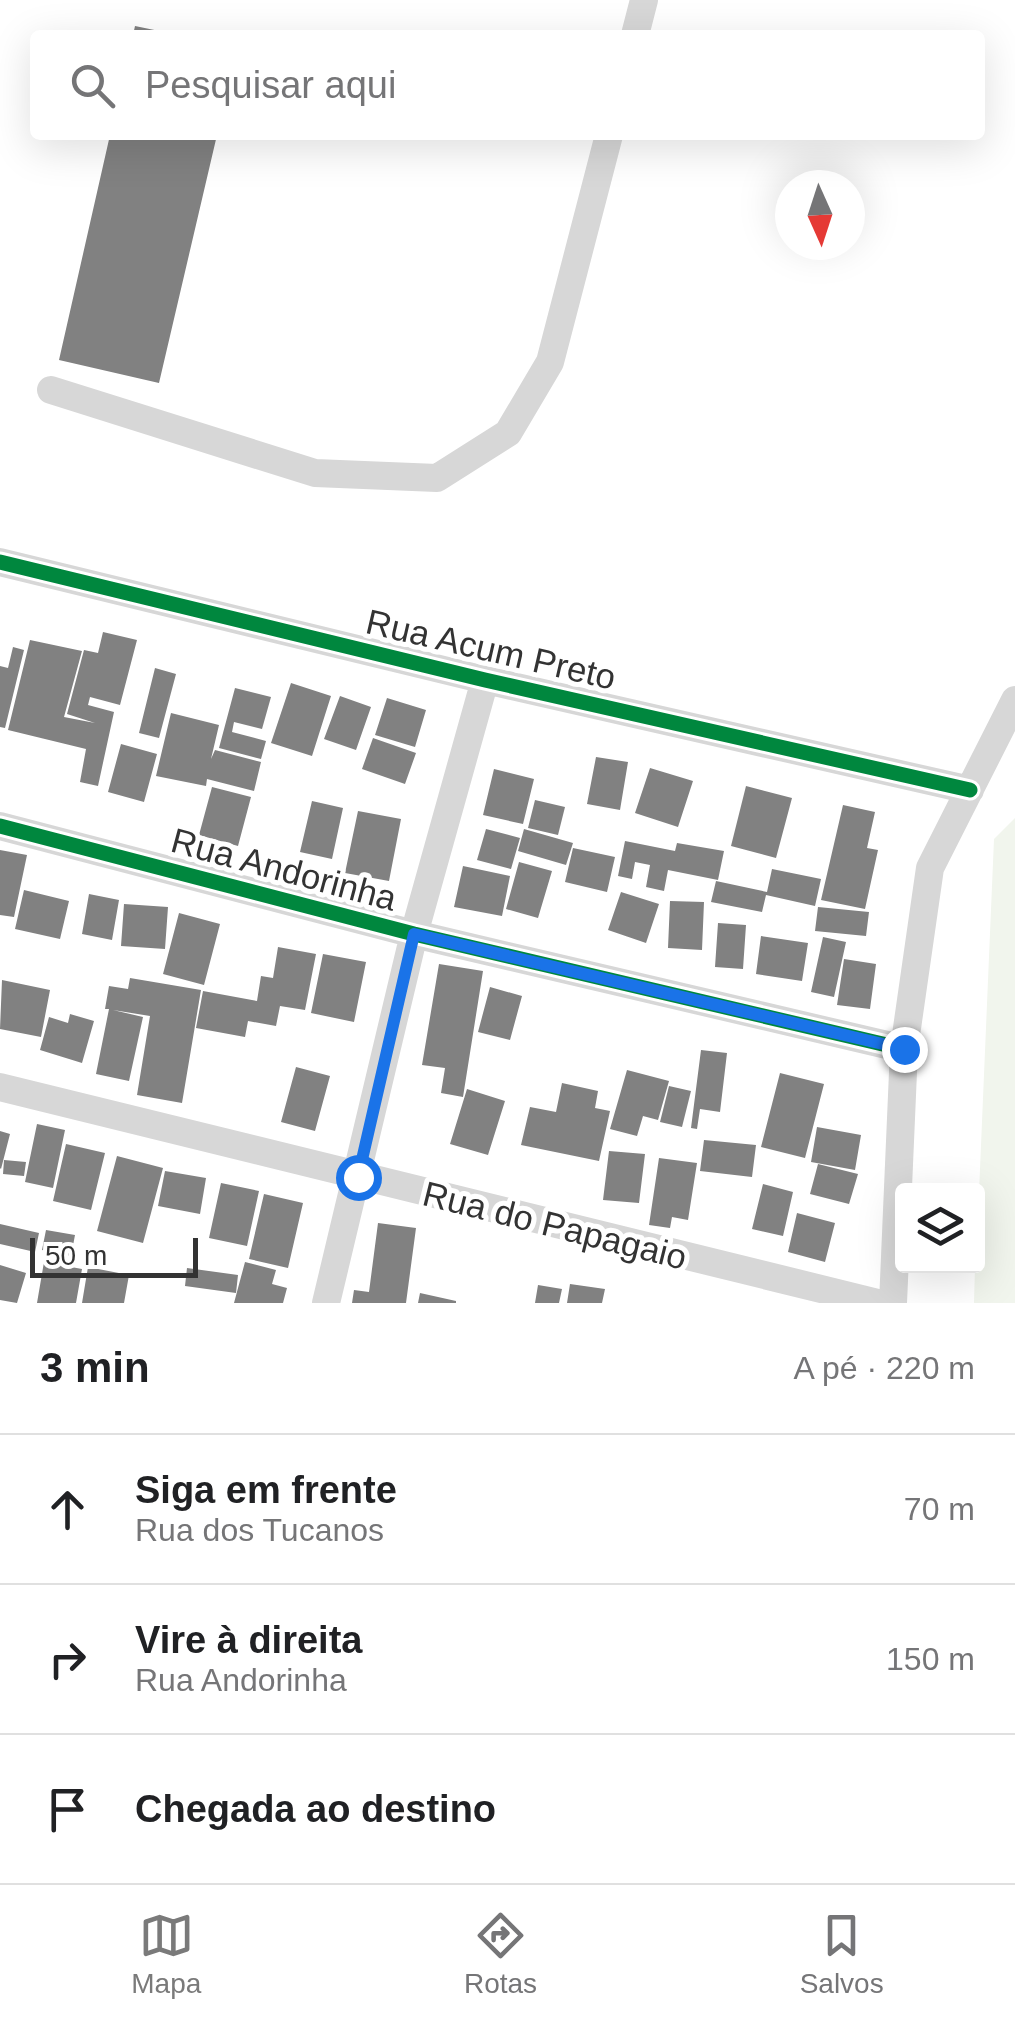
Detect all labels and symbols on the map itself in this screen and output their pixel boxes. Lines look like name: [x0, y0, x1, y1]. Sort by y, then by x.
north arrow: [775, 170, 865, 260]
street label: Rua Acum Preto: [362, 601, 620, 697]
street label: Rua Andorinha: [167, 820, 401, 918]
route end: [882, 1027, 928, 1073]
route start: [336, 1155, 382, 1201]
street label: Rua do Papagaio: [419, 1173, 691, 1277]
scale bar: [30, 1233, 198, 1278]

